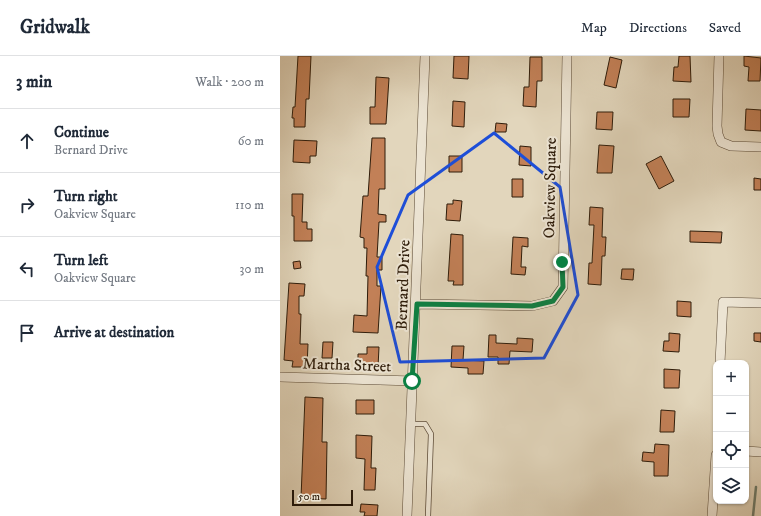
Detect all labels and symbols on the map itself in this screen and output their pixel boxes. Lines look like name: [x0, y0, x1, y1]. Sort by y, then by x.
street label: Oakview Square: [539, 137, 561, 239]
street label: Bernard Drive: [391, 239, 415, 331]
route end: [553, 253, 571, 271]
street label: Martha Street: [302, 353, 392, 377]
route start: [403, 372, 421, 390]
scale bar: [292, 488, 353, 507]

